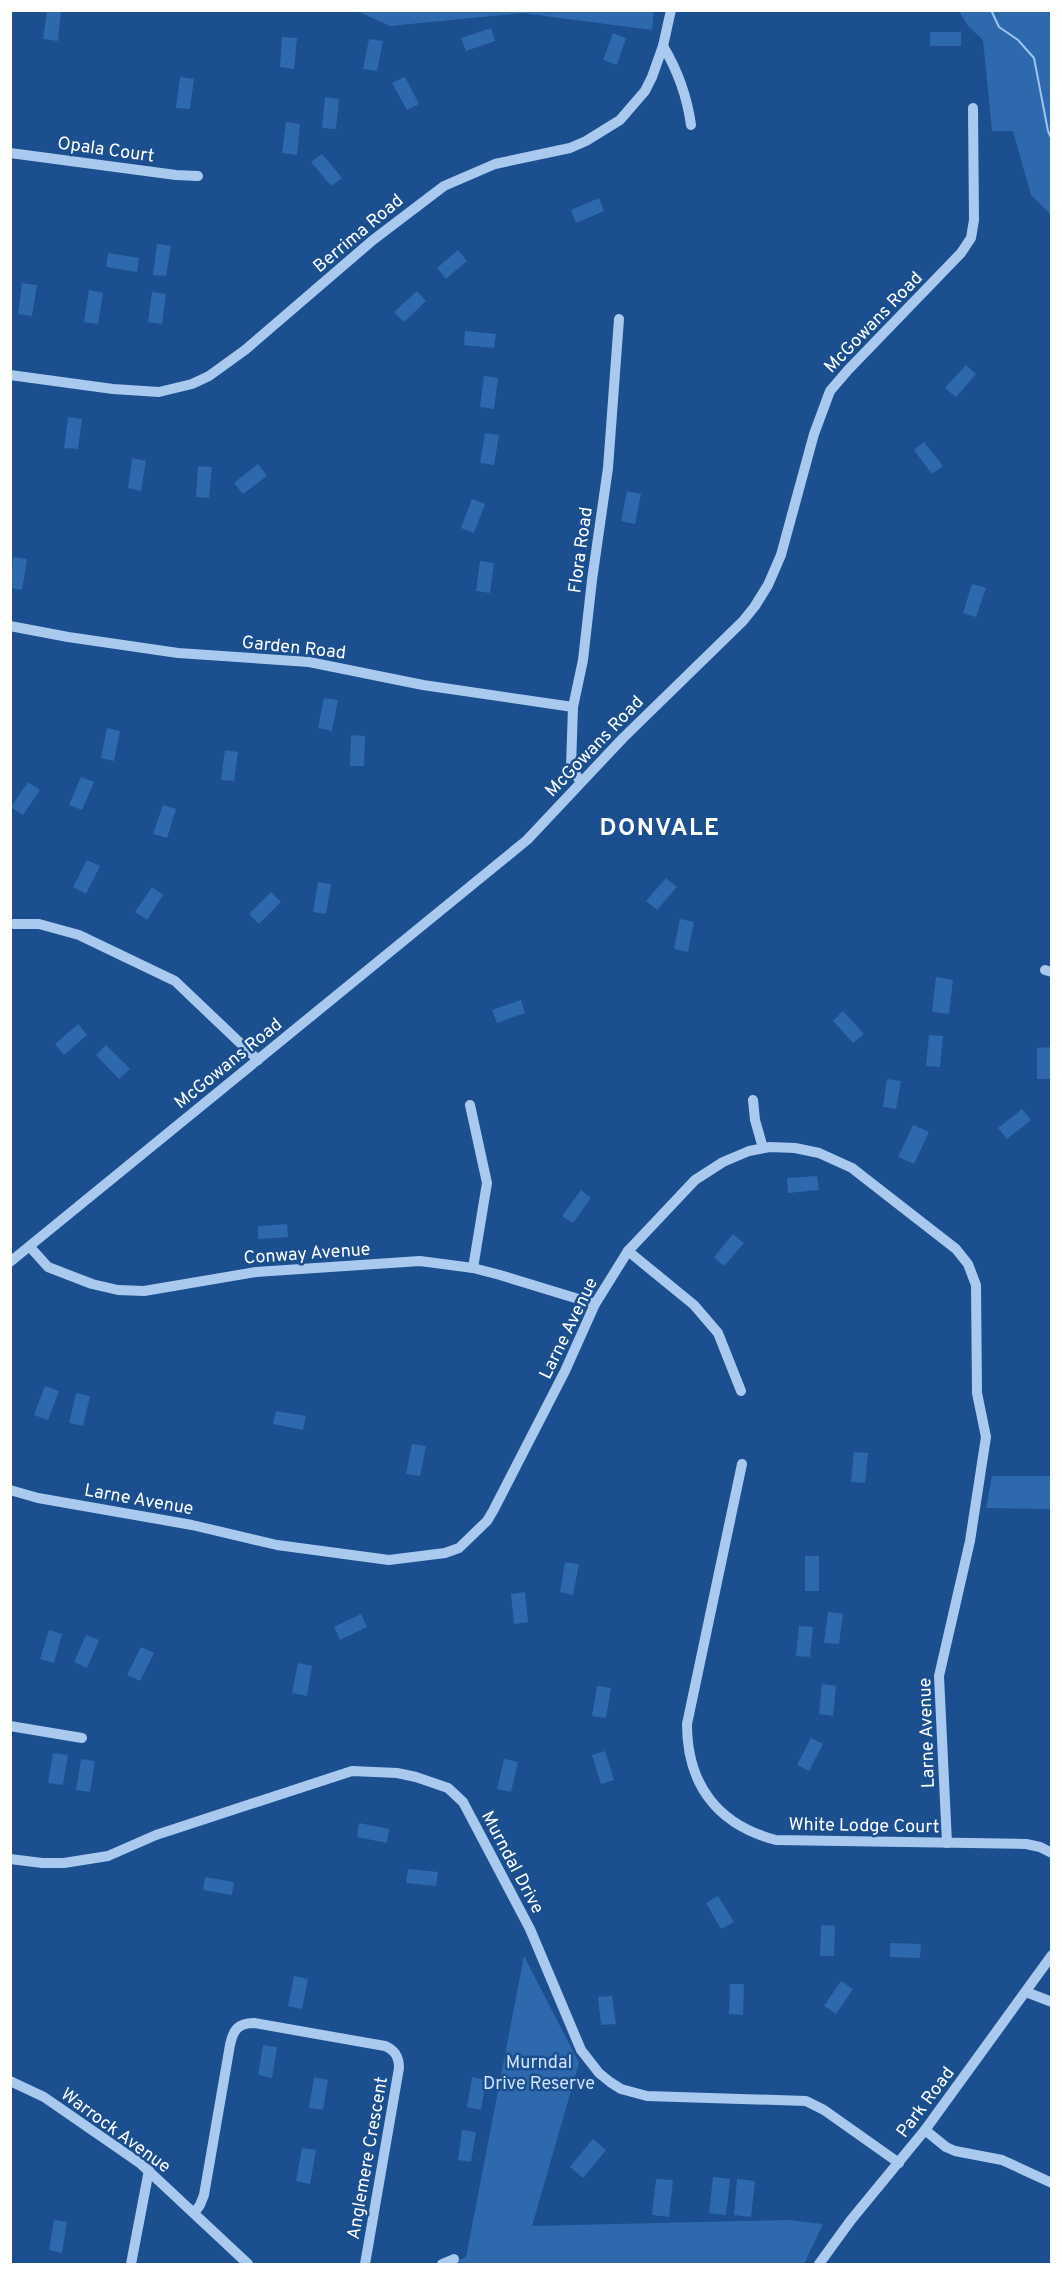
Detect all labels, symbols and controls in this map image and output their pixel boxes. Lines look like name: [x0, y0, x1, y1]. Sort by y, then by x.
street label: Opala Court: [56, 132, 156, 169]
street label: Berrima Road: [309, 190, 409, 279]
street label: McGowans Road: [820, 267, 928, 379]
street label: Flora Road: [564, 506, 599, 595]
street label: Garden Road: [241, 632, 347, 665]
street label: McGowans Road: [541, 691, 649, 803]
district label: DONVALE: [599, 814, 721, 844]
street label: McGowans Road: [170, 1014, 288, 1115]
street label: Conway Avenue: [243, 1239, 371, 1270]
street label: Larne Avenue: [535, 1274, 604, 1383]
street label: Larne Avenue: [82, 1480, 195, 1521]
street label: Larne Avenue: [914, 1677, 941, 1789]
street label: Murndal Drive: [475, 1807, 548, 1918]
street label: White Lodge Court: [788, 1814, 940, 1839]
park label: Murndal Drive Reserve: [483, 2052, 595, 2096]
street label: Park Road: [892, 2063, 960, 2143]
street label: Anglemere Crescent: [343, 2075, 394, 2241]
street label: Warrock Avenue: [56, 2084, 175, 2179]

